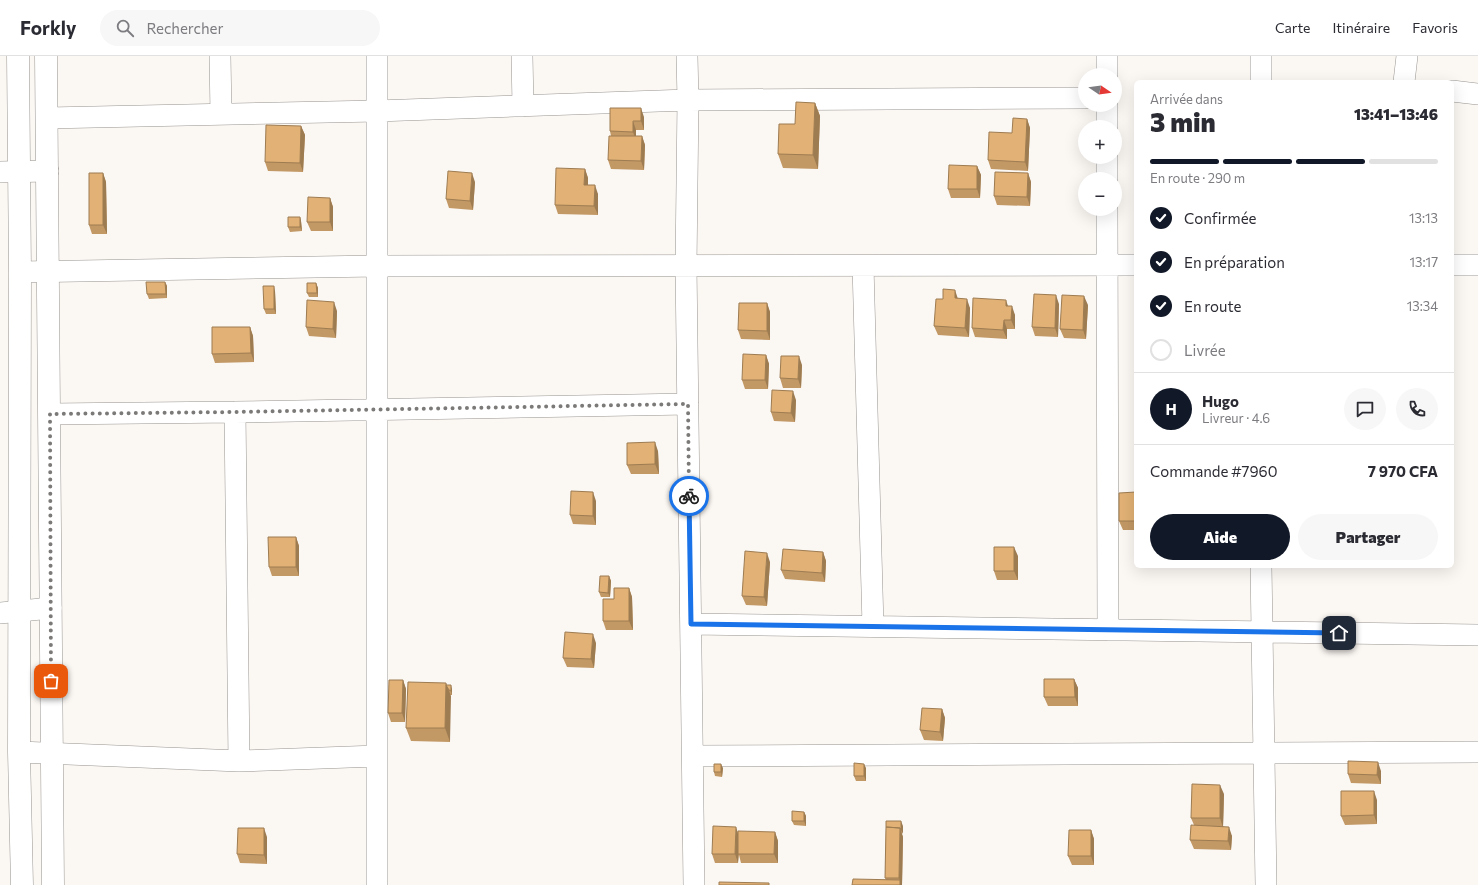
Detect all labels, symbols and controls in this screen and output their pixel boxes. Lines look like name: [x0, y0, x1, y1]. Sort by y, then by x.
search box: [100, 10, 380, 46]
text: Forkly: [20, 16, 76, 39]
icon: search: [114, 17, 136, 39]
text: Rechercher: [146, 19, 224, 37]
text: Carte: [1275, 19, 1310, 36]
text: Itinéraire: [1332, 19, 1390, 36]
text: Favoris: [1412, 19, 1458, 36]
north arrow: [1078, 68, 1122, 112]
map controls: [1078, 68, 1122, 216]
text: Arrivée dans: [1150, 91, 1223, 107]
text: 13:41–13:46: [1354, 105, 1438, 123]
text: 3 min: [1150, 106, 1216, 137]
button: +: [1078, 120, 1122, 164]
text: En route · 290 m: [1150, 170, 1245, 186]
button: −: [1078, 172, 1122, 216]
icon: check: [1150, 207, 1172, 229]
text: Confirmée: [1184, 209, 1257, 227]
text: 13:13: [1409, 210, 1438, 226]
icon: check: [1150, 251, 1172, 273]
text: En préparation: [1184, 253, 1285, 271]
text: 13:17: [1410, 254, 1438, 270]
icon: check: [1150, 295, 1172, 317]
text: En route: [1184, 297, 1241, 315]
text: 13:34: [1407, 298, 1438, 314]
text: Livrée: [1184, 341, 1226, 359]
button: chat: [1344, 388, 1386, 430]
button: phone: [1396, 388, 1438, 430]
text: Hugo: [1202, 392, 1239, 410]
text: H: [1165, 400, 1177, 418]
text: Livreur · 4.6: [1202, 410, 1270, 426]
text: Commande #7960: [1150, 462, 1277, 480]
text: 7 970 CFA: [1368, 462, 1438, 480]
courier: [669, 476, 709, 516]
icon: bike: [678, 485, 700, 507]
button: Aide: [1150, 514, 1290, 560]
button: Partager: [1298, 514, 1438, 560]
pin: [1322, 616, 1356, 650]
icon: home: [1328, 622, 1350, 644]
pin: [34, 664, 68, 698]
icon: bag: [40, 670, 62, 692]

